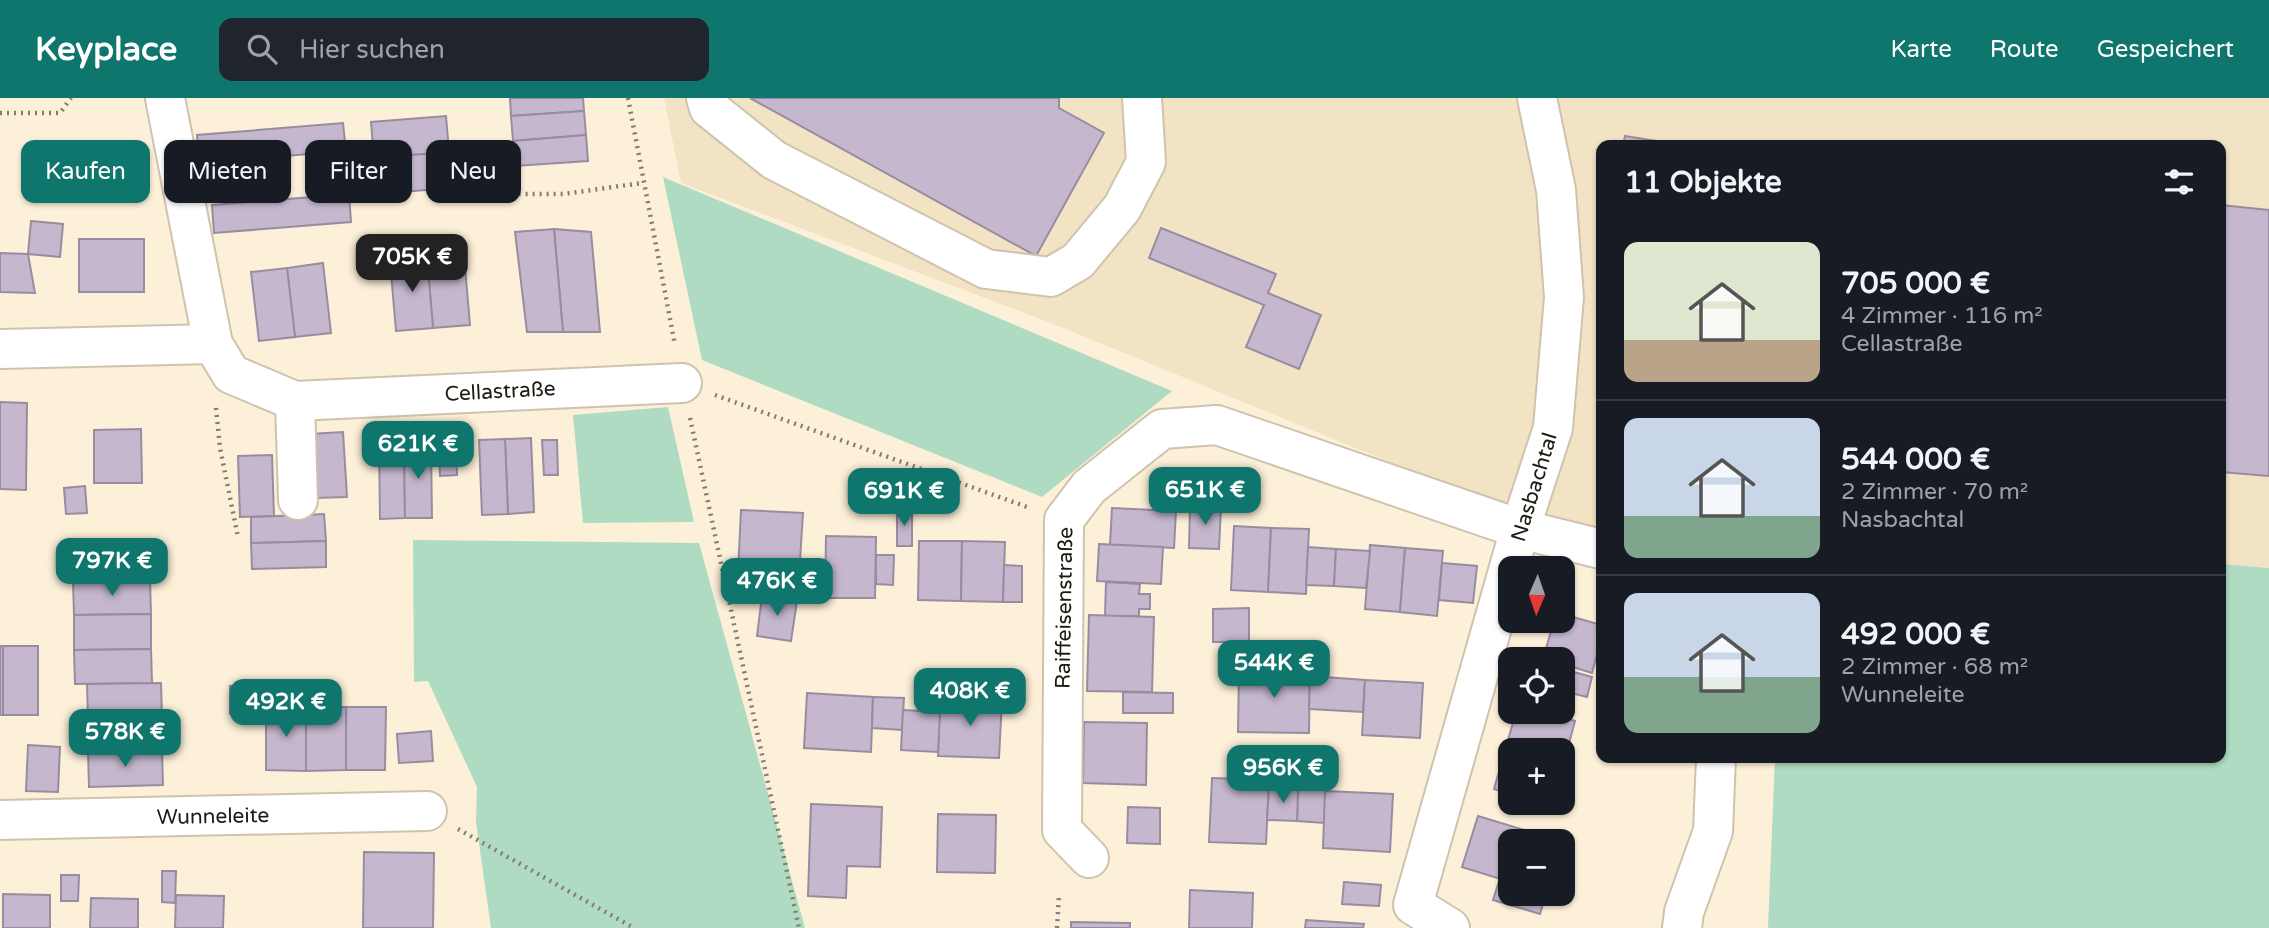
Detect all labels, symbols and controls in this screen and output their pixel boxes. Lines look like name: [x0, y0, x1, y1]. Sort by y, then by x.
search box: [219, 18, 709, 81]
text: Keyplace: [35, 30, 177, 69]
icon: search: [243, 30, 281, 68]
text: Hier suchen: [299, 34, 445, 65]
text: Karte: [1890, 35, 1952, 64]
text: Route: [1990, 35, 2059, 64]
text: Gespeichert: [2097, 35, 2234, 64]
chip: Kaufen: [21, 140, 150, 203]
chip: Mieten: [164, 140, 291, 203]
chip: Filter: [305, 140, 412, 203]
chip: Neu: [426, 140, 521, 203]
icon: filters: [2160, 163, 2198, 201]
text: 11 Objekte: [1624, 164, 1782, 201]
pin: 705K €: [355, 234, 469, 294]
text: 705K €: [372, 243, 452, 271]
text: 705 000 €: [1841, 265, 1990, 302]
icon: home: [1680, 270, 1764, 354]
text: 4 Zimmer · 116 m²: [1841, 302, 2043, 330]
text: Cellastraße: [1841, 330, 1963, 358]
street label: Cellastraße: [444, 376, 556, 407]
pin: 621K €: [361, 422, 475, 481]
text: 621K €: [378, 430, 458, 458]
street label: Nasbachtal: [1506, 430, 1563, 545]
text: 544 000 €: [1841, 441, 1990, 478]
icon: home: [1680, 446, 1764, 530]
pin: 691K €: [847, 468, 961, 528]
pin: 651K €: [1148, 468, 1262, 527]
text: 651K €: [1165, 476, 1245, 504]
text: 691K €: [864, 477, 944, 505]
text: 2 Zimmer · 70 m²: [1841, 478, 2028, 506]
text: Nasbachtal: [1841, 506, 1964, 534]
street label: Raiffeisenstraße: [1051, 527, 1078, 689]
pin: 797K €: [55, 538, 169, 598]
text: 797K €: [72, 547, 152, 575]
north arrow: [1498, 556, 1575, 634]
map controls: [1498, 556, 1575, 906]
pin: 476K €: [720, 559, 834, 618]
text: 476K €: [737, 567, 817, 595]
text: 492 000 €: [1841, 616, 1990, 653]
icon: home: [1680, 621, 1764, 705]
pin: 544K €: [1217, 640, 1331, 700]
button: locate: [1498, 647, 1575, 724]
text: 544K €: [1234, 649, 1314, 677]
text: 2 Zimmer · 68 m²: [1841, 653, 2028, 681]
pin: 408K €: [913, 668, 1027, 728]
text: 408K €: [930, 677, 1010, 705]
pin: 492K €: [229, 680, 343, 739]
text: Wunneleite: [1841, 681, 1965, 709]
text: 492K €: [246, 688, 326, 716]
pin: 578K €: [68, 710, 182, 769]
text: 578K €: [85, 718, 165, 746]
button: +: [1498, 738, 1575, 815]
pin: 956K €: [1226, 746, 1340, 805]
text: 956K €: [1243, 754, 1323, 782]
street label: Wunneleite: [156, 803, 270, 830]
button: −: [1498, 829, 1575, 906]

